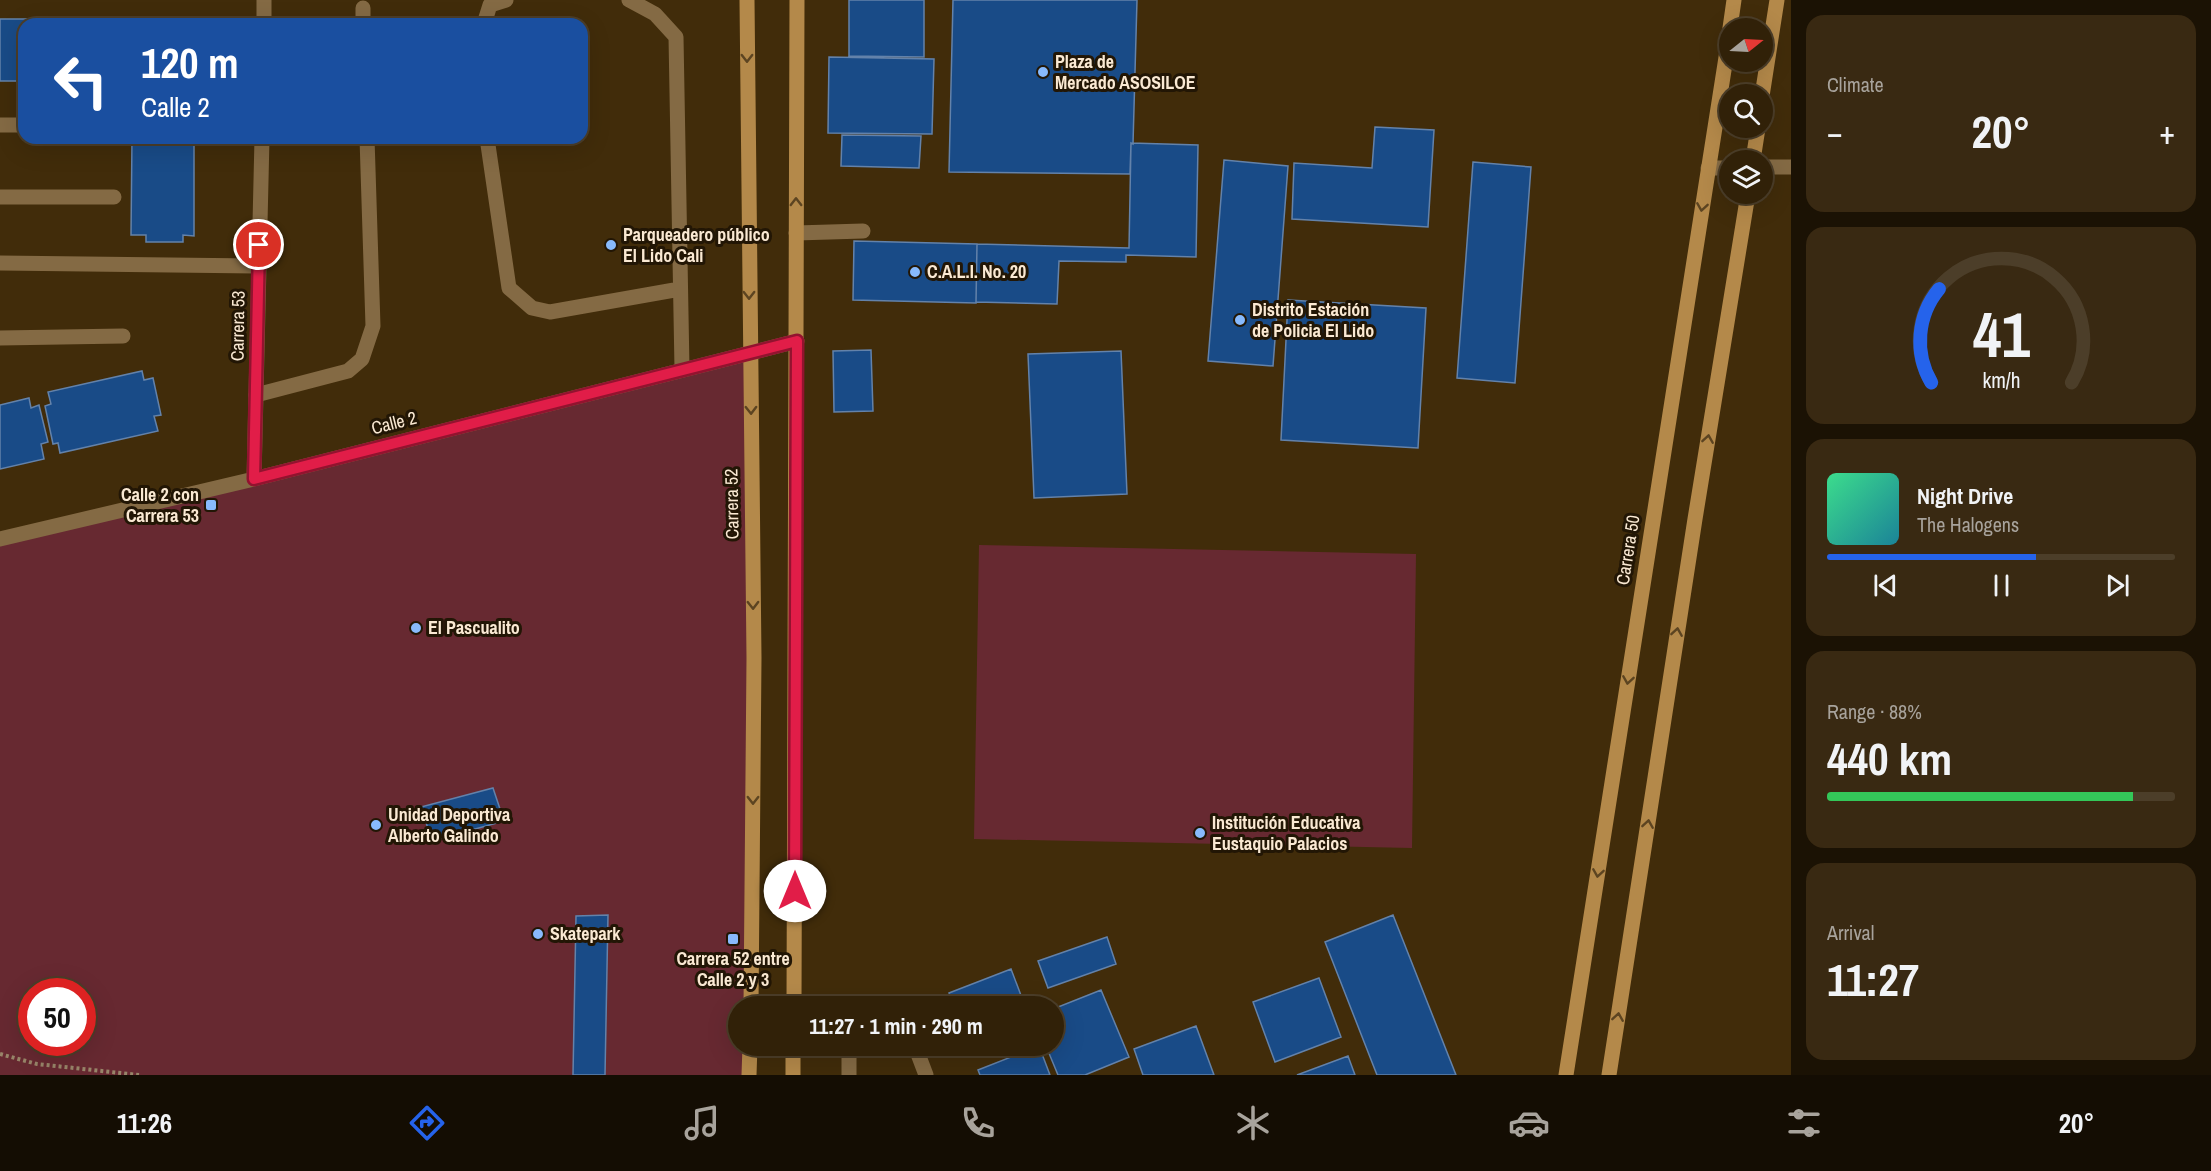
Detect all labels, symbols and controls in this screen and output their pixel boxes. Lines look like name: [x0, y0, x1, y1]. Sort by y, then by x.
north arrow: [1719, 18, 1773, 72]
map controls: [1719, 18, 1773, 204]
text: 120 m: [141, 35, 239, 91]
icon: left: [42, 42, 120, 120]
place label: Plaza de Mercado ASOSILOE: [1055, 49, 1196, 95]
one-way arrow: [741, 54, 754, 63]
marker: Plaza de Mercado ASOSILOE: [1036, 65, 1050, 79]
text: Climate: [1827, 71, 1884, 98]
button: search: [1719, 84, 1773, 138]
text: Calle 2: [141, 89, 210, 125]
text: 20°: [1971, 101, 2031, 162]
text: −: [1827, 110, 1843, 154]
text: +: [2159, 110, 2175, 154]
button: layers: [1719, 150, 1773, 204]
one-way arrow: [790, 198, 803, 207]
one-way arrow: [1697, 202, 1709, 211]
pin: [233, 219, 284, 270]
place label: Parqueadero público El Lido Cali: [623, 222, 770, 268]
icon: arrive: [242, 228, 275, 261]
marker: Parqueadero público El Lido Cali: [604, 238, 618, 252]
place label: C.A.L.I. No. 20: [927, 259, 1026, 284]
marker: C.A.L.I. No. 20: [908, 265, 922, 279]
street label: Carrera 53: [224, 291, 251, 361]
one-way arrow: [743, 291, 755, 300]
text: 41: [1973, 292, 2030, 376]
place label: Distrito Estación de Policia El Lido: [1252, 297, 1374, 343]
marker: Distrito Estación de Policia El Lido: [1233, 313, 1247, 327]
text: km/h: [1982, 366, 2020, 395]
street label: Calle 2: [369, 405, 419, 440]
one-way arrow: [744, 406, 757, 415]
one-way arrow: [1701, 434, 1714, 444]
street label: Carrera 52: [718, 469, 745, 539]
text: Night Drive: [1917, 481, 2013, 511]
place label: Calle 2 con Carrera 53: [121, 482, 199, 528]
marker: Calle 2 con Carrera 53: [204, 498, 218, 512]
text: The Halogens: [1917, 511, 2019, 538]
street label: Carrera 50: [1610, 513, 1645, 587]
icon: previous: [1869, 569, 1902, 602]
icon: pause: [1985, 569, 2018, 602]
icon: next: [2101, 569, 2134, 602]
one-way arrow: [747, 601, 759, 610]
place label: El Pascualito: [428, 615, 520, 640]
marker: El Pascualito: [409, 621, 423, 635]
one-way arrow: [1671, 627, 1683, 636]
one-way arrow: [1622, 675, 1635, 685]
text: Range · 88%: [1827, 698, 1922, 725]
text: 440 km: [1827, 728, 1952, 789]
one-way arrow: [747, 796, 759, 805]
place label: Unidad Deportiva Alberto Galindo: [388, 802, 511, 848]
place label: Institución Educativa Eustaquio Palacios: [1212, 810, 1361, 856]
marker: Unidad Deportiva Alberto Galindo: [369, 818, 383, 832]
one-way arrow: [1641, 820, 1653, 829]
marker: Institución Educativa Eustaquio Palacios: [1193, 826, 1207, 840]
position arrow: [763, 859, 827, 923]
one-way arrow: [1592, 867, 1605, 877]
text: Arrival: [1827, 919, 1874, 946]
place label: Skatepark: [550, 921, 621, 946]
marker: Skatepark: [531, 927, 545, 941]
marker: Carrera 52 entre Calle 2 y 3: [726, 932, 740, 946]
place label: Carrera 52 entre Calle 2 y 3: [676, 946, 790, 992]
text: 11:27: [1827, 949, 1919, 1010]
speed limit sign: 50: [18, 978, 96, 1056]
text: 11:27 · 1 min · 290 m: [809, 1011, 983, 1041]
one-way arrow: [1611, 1013, 1624, 1023]
icon: directions: [406, 1102, 448, 1144]
icon: music: [681, 1102, 723, 1144]
icon: phone: [957, 1102, 999, 1144]
icon: climate: [1232, 1102, 1274, 1144]
icon: car: [1508, 1102, 1550, 1144]
icon: filters: [1783, 1102, 1825, 1144]
text: 11:26: [117, 1105, 172, 1141]
text: 20°: [2059, 1105, 2094, 1141]

